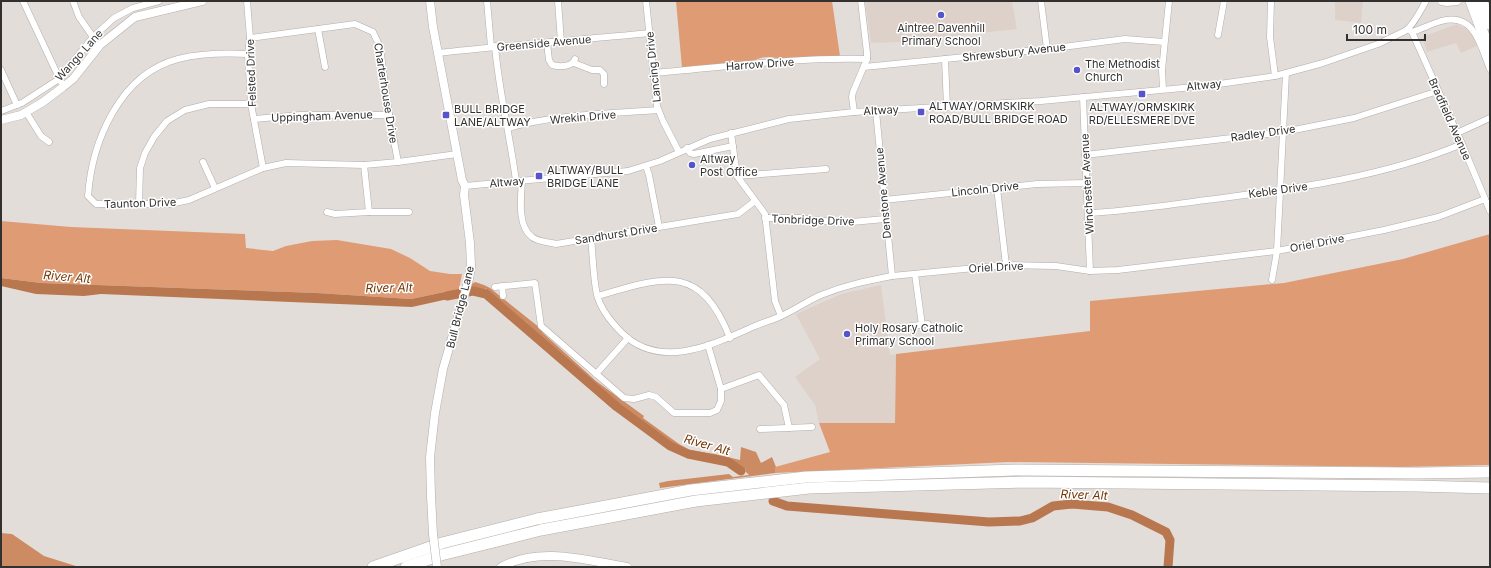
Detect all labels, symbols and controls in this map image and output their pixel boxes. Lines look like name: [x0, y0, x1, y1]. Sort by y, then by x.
marker: Aintree Davenhill Primary School: [936, 10, 946, 20]
scale bar: [1347, 16, 1425, 42]
place label: Aintree Davenhill Primary School: [897, 21, 985, 48]
text: 100 m: [1353, 22, 1387, 37]
street label: Wango Lane: [52, 26, 106, 84]
street label: Lancing Drive: [642, 31, 664, 103]
street label: Greenside Avenue: [496, 32, 592, 54]
street label: Felsted Drive: [243, 39, 259, 107]
street label: Shrewsbury Avenue: [962, 40, 1066, 64]
street label: Charterhouse Drive: [371, 42, 401, 144]
street label: Harrow Drive: [725, 55, 795, 73]
place label: The Methodist Church: [1085, 57, 1160, 84]
marker: The Methodist Church: [1072, 65, 1082, 75]
street label: Altway: [1186, 76, 1222, 94]
street label: Bradfield Avenue: [1426, 76, 1474, 162]
marker: ALTWAY/ORMSKIRK RD/ELLESMERE DVE: [1137, 89, 1147, 99]
place label: ALTWAY/ORMSKIRK ROAD/BULL BRIDGE ROAD: [929, 99, 1068, 126]
place label: ALTWAY/ORMSKIRK RD/ELLESMERE DVE: [1089, 100, 1195, 127]
place label: BULL BRIDGE LANE/ALTWAY: [454, 102, 531, 129]
street label: Altway: [863, 102, 899, 118]
street label: Uppingham Avenue: [271, 107, 373, 125]
street label: Wrekin Drive: [549, 107, 617, 127]
marker: ALTWAY/ORMSKIRK ROAD/BULL BRIDGE ROAD: [916, 107, 926, 117]
marker: BULL BRIDGE LANE/ALTWAY: [441, 110, 451, 120]
street label: Radley Drive: [1230, 122, 1296, 144]
street label: Winchester Avenue: [1077, 133, 1097, 235]
street label: Denstone Avenue: [872, 147, 894, 239]
place label: Altway Post Office: [700, 152, 758, 179]
marker: Altway Post Office: [687, 160, 697, 170]
place label: ALTWAY/BULL BRIDGE LANE: [547, 163, 623, 190]
marker: ALTWAY/BULL BRIDGE LANE: [534, 171, 544, 181]
street label: Altway: [489, 173, 525, 191]
street label: Lincoln Drive: [951, 178, 1019, 200]
street label: Keble Drive: [1248, 179, 1308, 201]
street label: Taunton Drive: [104, 195, 176, 211]
street label: Tonbridge Drive: [771, 212, 855, 228]
street label: Sandhurst Drive: [574, 221, 658, 247]
street label: Oriel Drive: [1289, 231, 1345, 255]
street label: Oriel Drive: [968, 259, 1024, 275]
street label: Bull Bridge Lane: [443, 264, 477, 350]
water label: River Alt: [43, 267, 92, 286]
water label: River Alt: [365, 280, 414, 295]
place label: Holy Rosary Catholic Primary School: [855, 321, 963, 348]
marker: Holy Rosary Catholic Primary School: [842, 329, 852, 339]
water label: River Alt: [682, 431, 733, 459]
water label: River Alt: [1060, 486, 1109, 503]

